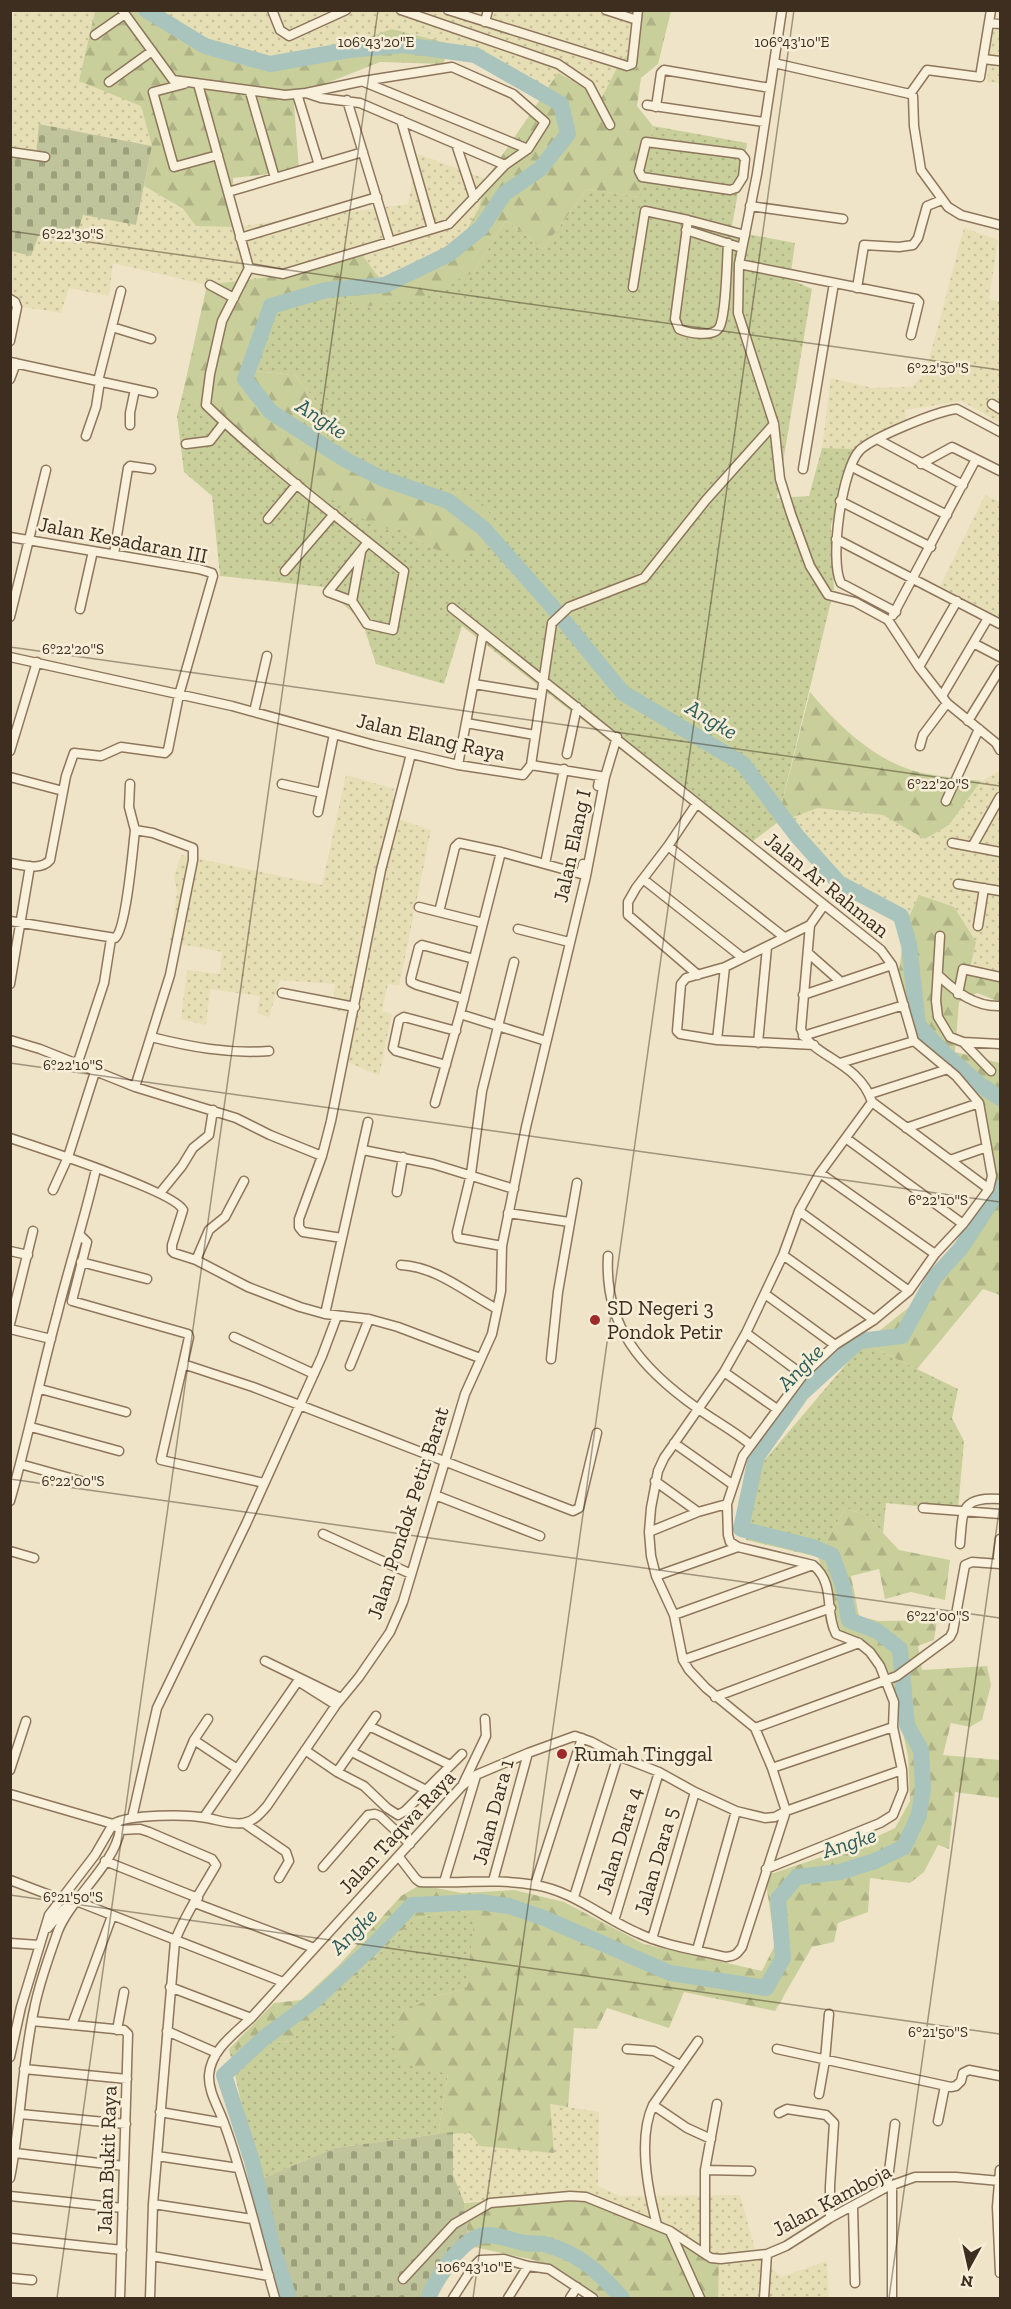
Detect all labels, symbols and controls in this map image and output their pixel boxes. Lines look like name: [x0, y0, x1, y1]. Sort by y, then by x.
text: 106°43'20"E: [338, 33, 415, 51]
text: 106°43'10"E: [755, 33, 830, 51]
text: 6°22'30"S: [42, 225, 104, 243]
text: 6°22'30"S: [907, 359, 969, 377]
water label: Angke: [290, 391, 352, 445]
street label: Jalan Kesadaran III: [36, 511, 210, 568]
text: 6°22'20"S: [42, 640, 104, 658]
water label: Angke: [680, 693, 743, 745]
street label: Jalan Elang Raya: [354, 707, 508, 766]
text: 6°22'20"S: [907, 775, 969, 793]
street label: Jalan Elang I: [547, 787, 596, 905]
street label: Jalan Ar Rahman: [760, 827, 895, 942]
text: 6°22'10"S: [43, 1056, 103, 1074]
text: 6°22'10"S: [908, 1191, 968, 1209]
place label: SD Negeri 3 Pondok Petir: [607, 1295, 723, 1344]
marker: SD Negeri 3 Pondok Petir: [588, 1313, 602, 1327]
water label: Angke: [771, 1338, 829, 1397]
street label: Jalan Pondok Petir Barat: [361, 1403, 454, 1622]
text: 6°22'00"S: [41, 1472, 105, 1490]
text: 6°22'00"S: [906, 1607, 970, 1625]
place label: Rumah Tinggal: [574, 1741, 713, 1766]
marker: Rumah Tinggal: [555, 1747, 569, 1761]
street label: Jalan Dara 1: [466, 1756, 519, 1867]
street label: Jalan Taqwa Raya: [333, 1765, 460, 1899]
street label: Jalan Dara 4: [590, 1784, 647, 1898]
street label: Jalan Dara 5: [628, 1804, 683, 1918]
water label: Angke: [818, 1821, 880, 1864]
text: 6°21'50"S: [43, 1888, 103, 1906]
water label: Angke: [323, 1902, 383, 1961]
text: 6°21'50"S: [908, 2023, 968, 2041]
street label: Jalan Bukit Raya: [91, 2085, 122, 2235]
street label: Jalan Kamboja: [768, 2158, 896, 2242]
north arrow: [939, 2237, 999, 2297]
text: 106°43'10"E: [438, 2258, 513, 2276]
text: N: [960, 2271, 974, 2292]

